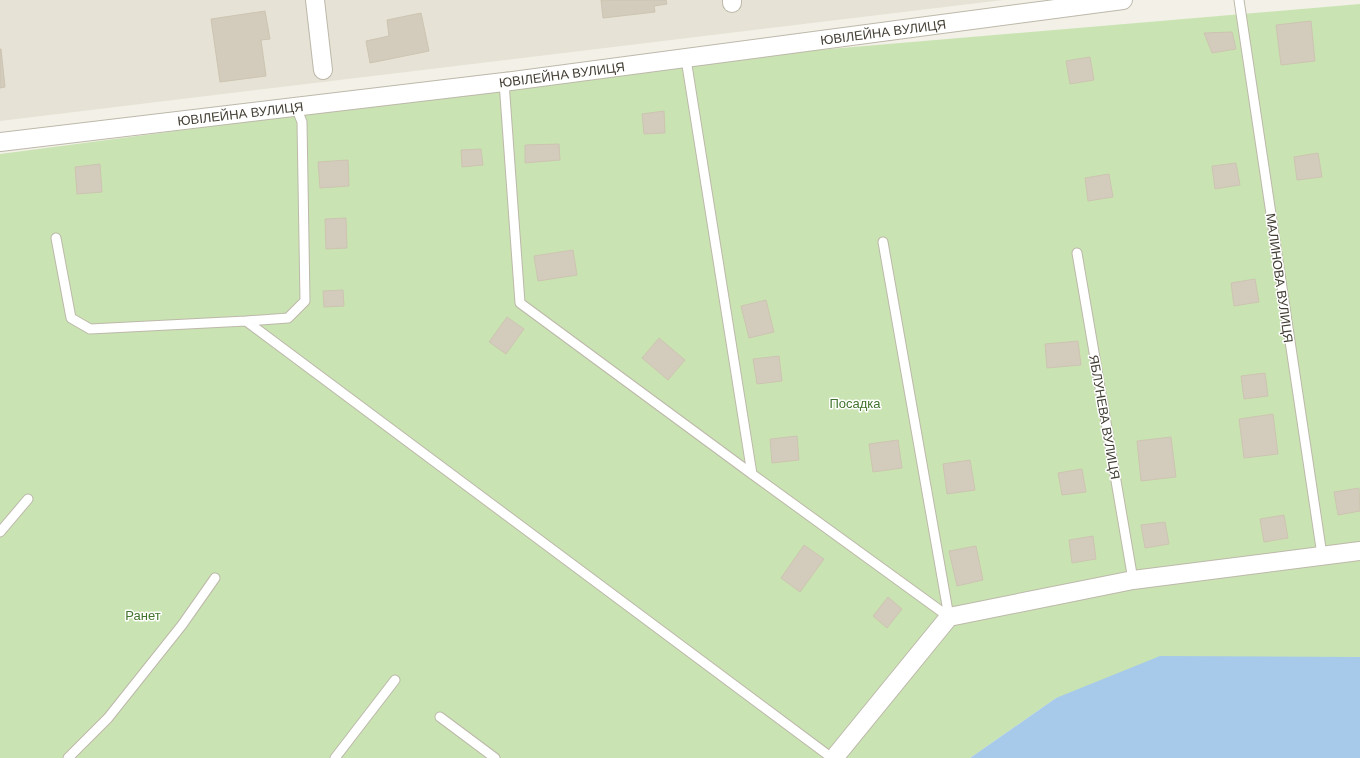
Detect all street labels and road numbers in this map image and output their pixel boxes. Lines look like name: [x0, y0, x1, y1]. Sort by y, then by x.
street label: ЮВІЛЕЙНА ВУЛИЦЯ: [819, 17, 947, 48]
street label: ЮВІЛЕЙНА ВУЛИЦЯ: [498, 59, 626, 91]
street label: ЮВІЛЕЙНА ВУЛИЦЯ: [177, 99, 304, 129]
street label: МАЛИНОВА ВУЛИЦЯ: [1263, 212, 1296, 344]
street label: ЯБЛУНЕВА ВУЛИЦЯ: [1086, 354, 1123, 481]

